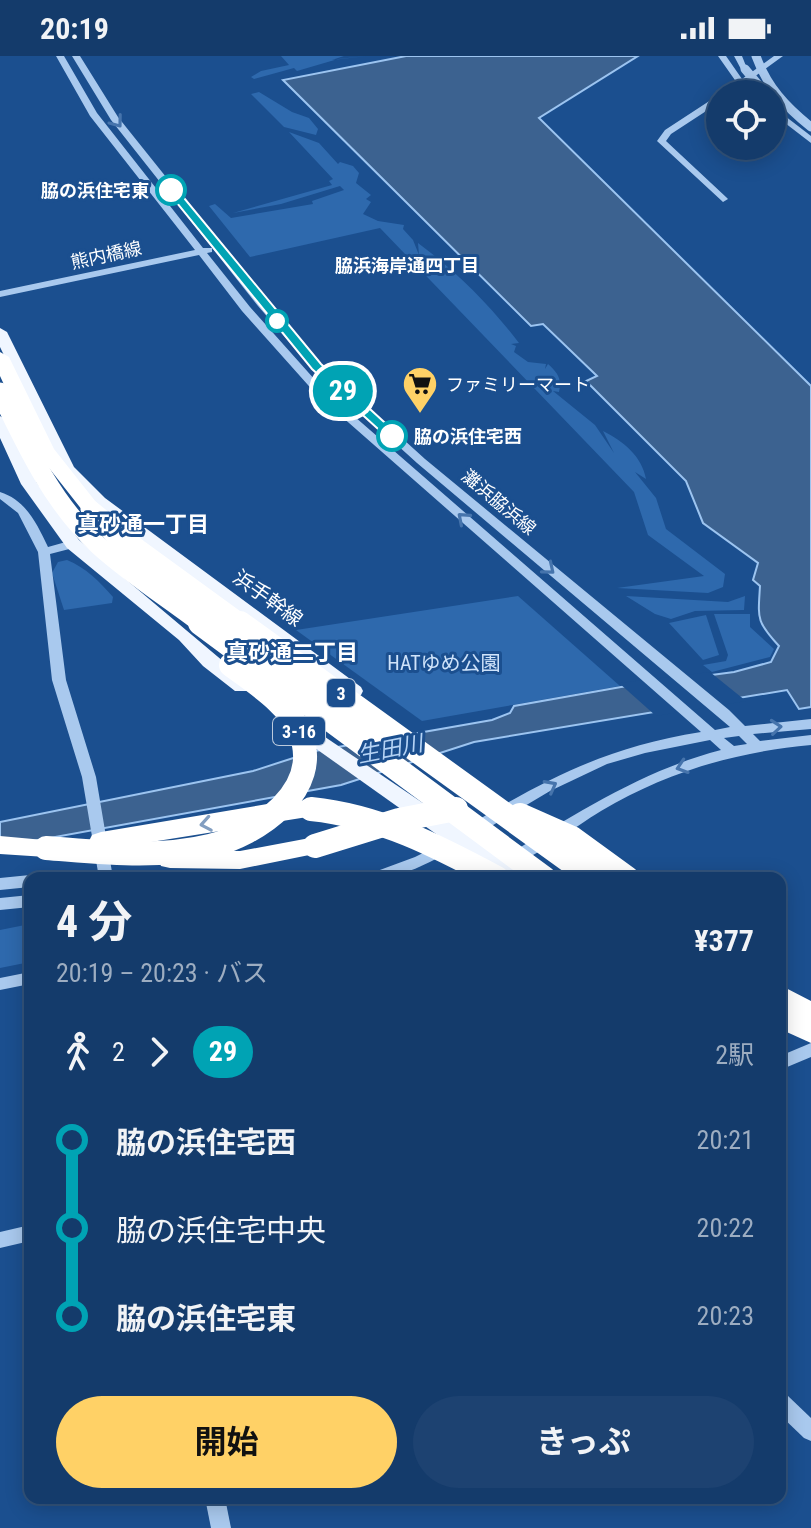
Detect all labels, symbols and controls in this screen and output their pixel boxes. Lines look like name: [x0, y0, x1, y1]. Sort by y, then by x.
text: 20:19: [40, 11, 109, 46]
map controls: [706, 80, 786, 160]
button: locate: [706, 80, 786, 160]
one-way arrow: [108, 113, 122, 128]
marker: 脇の浜住宅東: [156, 175, 186, 205]
place label: 脇の浜住宅東: [41, 180, 149, 201]
street label: 熊内橋線: [69, 237, 143, 273]
district label: 脇浜海岸通四丁目: [335, 255, 479, 276]
unlabelled marker: [266, 310, 288, 332]
line badge: 29: [307, 365, 379, 417]
supermarket icon: ファミリーマート: [401, 365, 439, 415]
text: 29: [329, 374, 357, 407]
place label: ファミリーマート: [446, 374, 590, 395]
marker: 脇の浜住宅西: [377, 421, 407, 451]
place label: 脇の浜住宅西: [414, 426, 522, 447]
street label: 灘浜脇浜線: [458, 465, 540, 539]
district label: 真砂通一丁目: [77, 512, 209, 537]
one-way arrow: [457, 513, 472, 528]
one-way arrow: [540, 559, 555, 574]
street label: 浜手幹線: [229, 565, 307, 631]
district label: 真砂通二丁目: [226, 640, 358, 665]
park label: HATゆめ公園: [387, 651, 501, 675]
road number: 3: [327, 679, 355, 707]
road number: 3-16: [273, 717, 325, 745]
one-way arrow: [770, 719, 783, 736]
water label: 生田川: [355, 730, 427, 768]
one-way arrow: [676, 757, 690, 773]
one-way arrow: [543, 780, 557, 796]
one-way arrow: [200, 814, 213, 831]
text: 4 分: [56, 896, 132, 948]
text: ¥377: [694, 923, 754, 958]
text: 20:19 – 20:23 · バス: [56, 958, 268, 988]
icon: walk: [56, 1030, 100, 1074]
icon: forward: [137, 1030, 181, 1074]
text: 29: [209, 1035, 237, 1068]
text: 2: [112, 1037, 125, 1067]
text: 2駅: [715, 1040, 754, 1070]
text: 脇の浜住宅西: [116, 1125, 296, 1160]
text: 20:21: [697, 1125, 754, 1155]
text: 脇の浜住宅中央: [116, 1213, 326, 1248]
text: 20:22: [697, 1213, 754, 1243]
text: 脇の浜住宅東: [116, 1301, 296, 1336]
text: 20:23: [697, 1301, 754, 1331]
button: 開始: [56, 1396, 397, 1488]
button: きっぷ: [413, 1396, 754, 1488]

